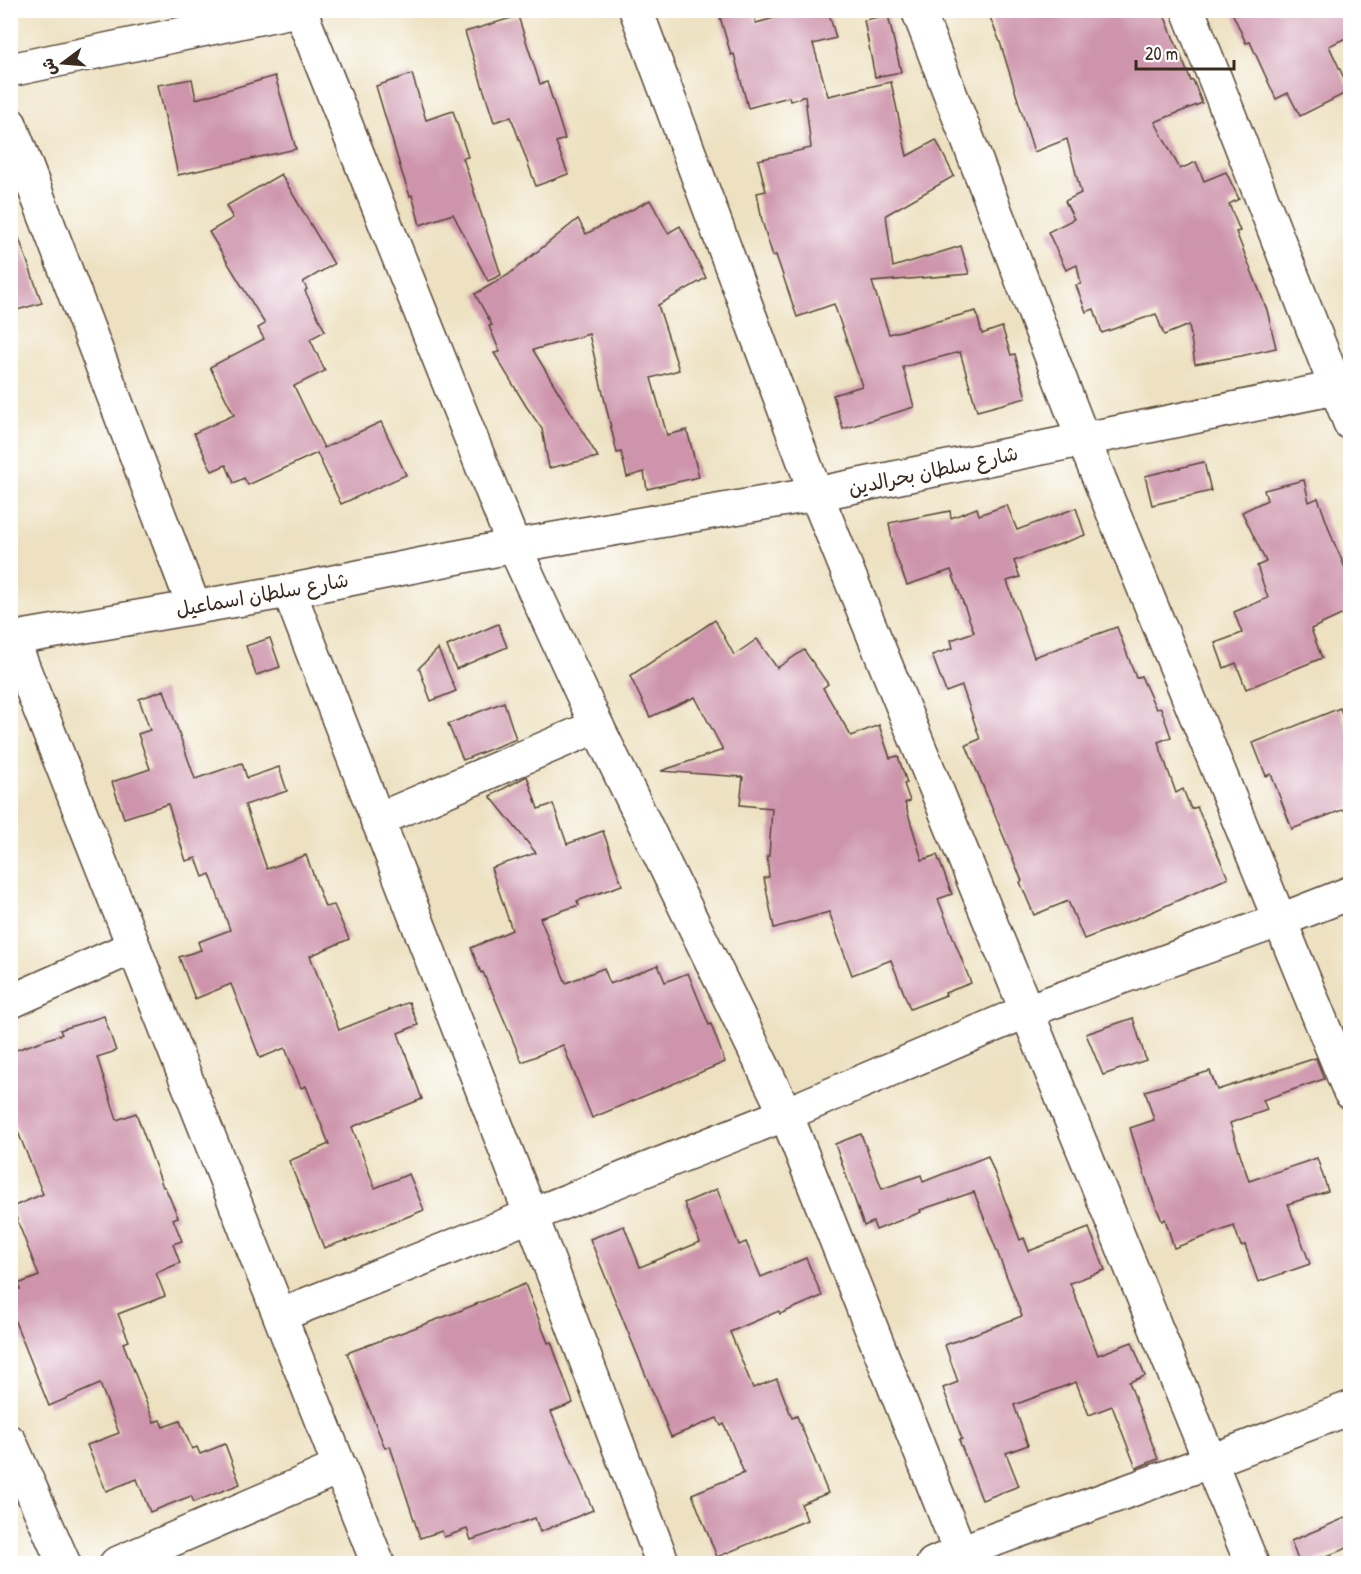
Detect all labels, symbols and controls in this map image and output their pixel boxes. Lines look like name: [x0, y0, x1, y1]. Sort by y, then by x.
north arrow: [33, 33, 93, 93]
scale bar: [1136, 33, 1234, 71]
text: 20 m: [1145, 41, 1178, 66]
text: ش: [36, 56, 62, 79]
street label: شارع سلطان بحرالدين: [846, 439, 1021, 502]
street label: شارع سلطان اسماعيل: [174, 566, 351, 623]

